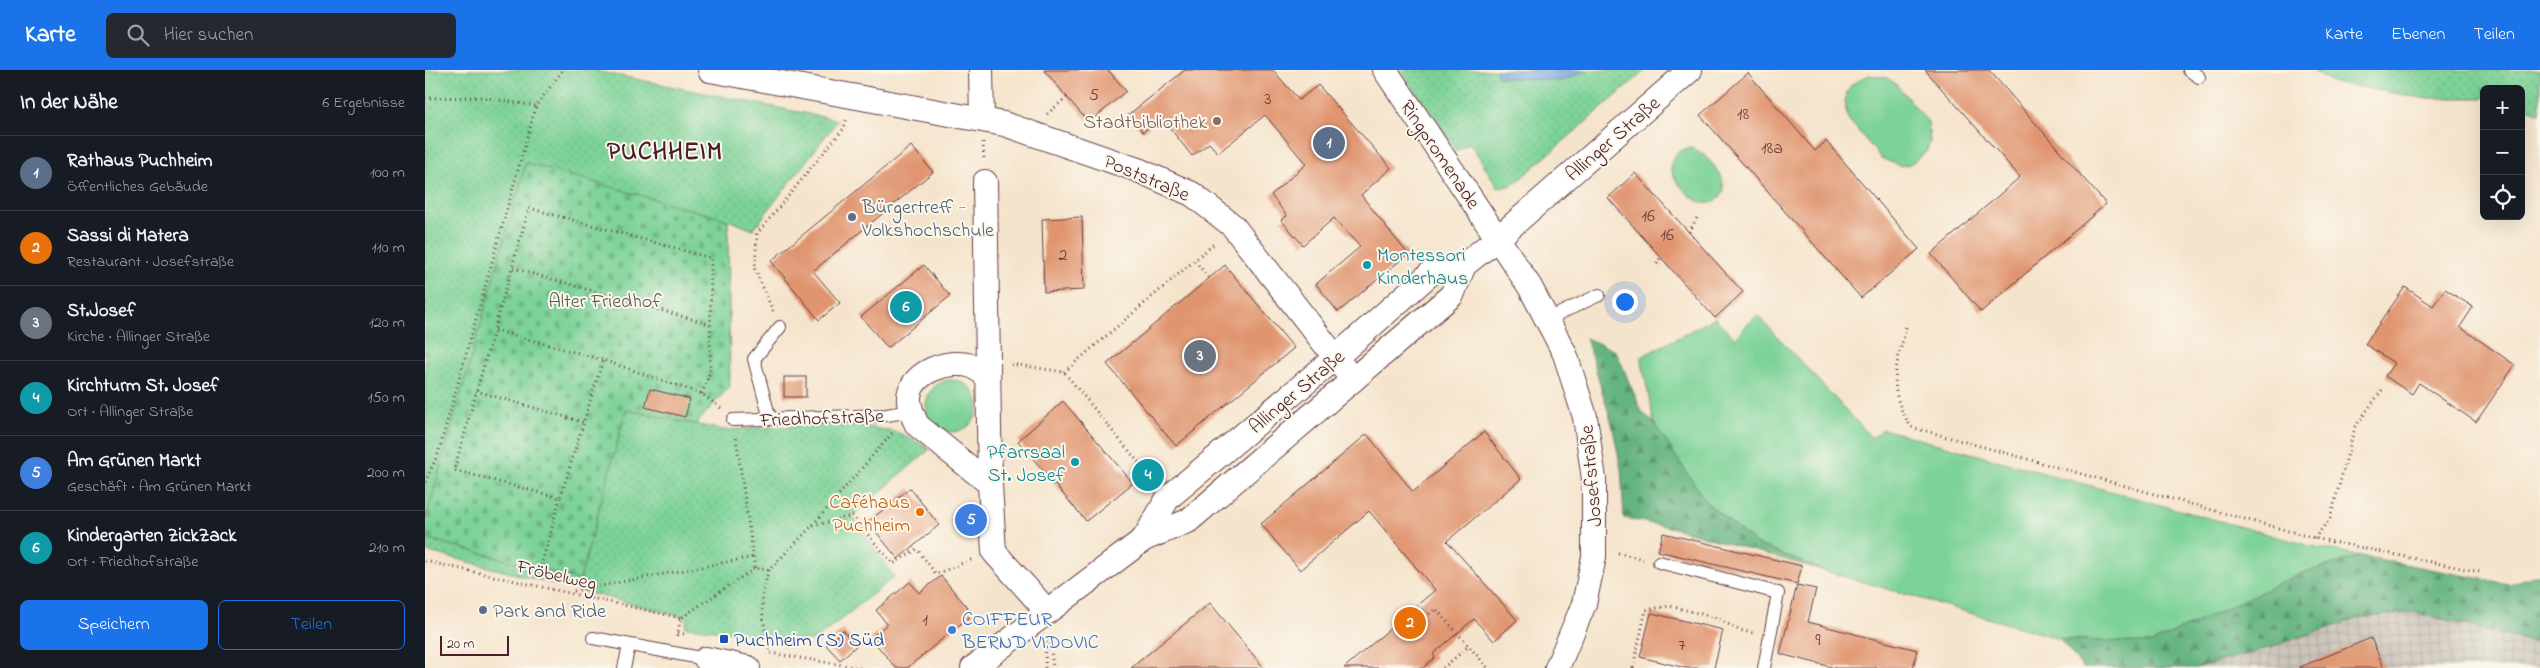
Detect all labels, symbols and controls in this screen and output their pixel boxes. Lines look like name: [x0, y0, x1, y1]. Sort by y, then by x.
search box: [106, 13, 456, 58]
text: Karte: [25, 18, 76, 53]
icon: search: [124, 21, 152, 49]
text: Hier suchen: [164, 22, 253, 49]
text: Karte: [2325, 22, 2363, 48]
text: Ebenen: [2391, 22, 2445, 48]
text: Teilen: [2473, 22, 2515, 48]
house number: 5: [1089, 83, 1099, 109]
map controls: [2480, 85, 2525, 220]
button: +: [2480, 85, 2525, 130]
house number: 3: [1264, 87, 1272, 113]
text: In der Nähe: [20, 88, 118, 118]
street label: Allinger Straße: [1560, 90, 1668, 190]
text: 6 Ergebnisse: [322, 91, 405, 115]
street label: Ringpromenade: [1391, 95, 1486, 216]
house number: 18: [1737, 102, 1749, 128]
place label: Stadtbibliothek: [1083, 109, 1207, 138]
marker: Stadtbibliothek: [1211, 115, 1223, 127]
pin: 1: [1313, 124, 1345, 162]
button: −: [2480, 130, 2525, 175]
district label: PUCHHEIM: [607, 135, 723, 171]
house number: 18a: [1761, 136, 1783, 162]
text: Rathaus Puchheim: [67, 148, 213, 175]
street label: Poststraße: [1098, 148, 1194, 210]
text: 1: [33, 161, 39, 185]
text: 100 m: [370, 161, 405, 185]
text: Öffentliches Gebäude: [67, 175, 208, 199]
button: locate: [2480, 175, 2525, 220]
place label: Bürgertreff - Volkshochschule: [861, 194, 994, 246]
house number: 16: [1641, 204, 1655, 230]
marker: Bürgertreff - Volkshochschule: [846, 211, 858, 223]
text: Sassi di Matera: [67, 223, 189, 250]
house number: 16: [1660, 223, 1674, 249]
text: 2: [32, 236, 40, 260]
text: 110 m: [371, 236, 405, 260]
place label: Montessori Kinderhaus: [1377, 242, 1468, 294]
house number: 2: [1059, 243, 1068, 269]
text: Restaurant · Josefstraße: [67, 250, 234, 274]
marker: Montessori Kinderhaus: [1361, 259, 1373, 271]
park label: Alter Friedhof: [548, 288, 662, 317]
pin: 6: [890, 288, 922, 326]
your location: [1612, 289, 1638, 315]
text: St.Josef: [67, 298, 136, 325]
text: 3: [33, 311, 39, 335]
text: 120 m: [369, 311, 405, 335]
text: Kirche · Allinger Straße: [67, 325, 210, 349]
pin: 3: [1184, 337, 1216, 375]
street label: Allinger Straße: [1243, 344, 1353, 443]
text: Kirchturm St. Josef: [67, 373, 219, 400]
text: 4: [33, 386, 39, 410]
text: 150 m: [367, 386, 405, 410]
text: Ort · Allinger Straße: [67, 400, 193, 424]
street label: Friedhofstraße: [759, 403, 885, 436]
street label: Josefstraße: [1574, 424, 1611, 528]
place label: Pfarrsaal St. Josef: [987, 439, 1066, 491]
text: Am Grünen Markt: [67, 448, 201, 475]
marker: Pfarrsaal St. Josef: [1069, 456, 1081, 468]
pin: 4: [1132, 456, 1164, 494]
text: 5: [31, 461, 41, 485]
text: 200 m: [367, 461, 405, 485]
text: Geschäft · Am Grünen Markt: [67, 475, 252, 499]
place label: Caféhaus Puchheim: [829, 489, 910, 541]
pin: 5: [955, 501, 987, 539]
marker: Caféhaus Puchheim: [914, 506, 926, 518]
text: Kindergarten ZickZack: [67, 523, 237, 550]
text: 6: [32, 536, 40, 560]
text: 210 m: [369, 536, 405, 560]
text: Ort · Friedhofstraße: [67, 550, 198, 574]
street label: Fröbelweg: [512, 553, 599, 601]
place label: Park and Ride: [493, 598, 606, 627]
button: Speichern: [20, 600, 208, 650]
button: Teilen: [218, 600, 405, 650]
marker: Park and Ride: [477, 604, 489, 616]
pin: 2: [1394, 604, 1426, 642]
place label: COIFFEUR BERND VIDOVIC: [961, 606, 1099, 658]
house number: 1: [922, 608, 928, 634]
marker: COIFFEUR BERND VIDOVIC: [946, 624, 958, 636]
place label: Puchheim (S) Süd: [734, 627, 884, 656]
house number: 9: [1815, 628, 1821, 654]
scale bar: [440, 633, 509, 656]
marker: Puchheim (S) Süd: [718, 633, 730, 645]
house number: 7: [1678, 633, 1686, 659]
text: 20 m: [447, 634, 474, 655]

